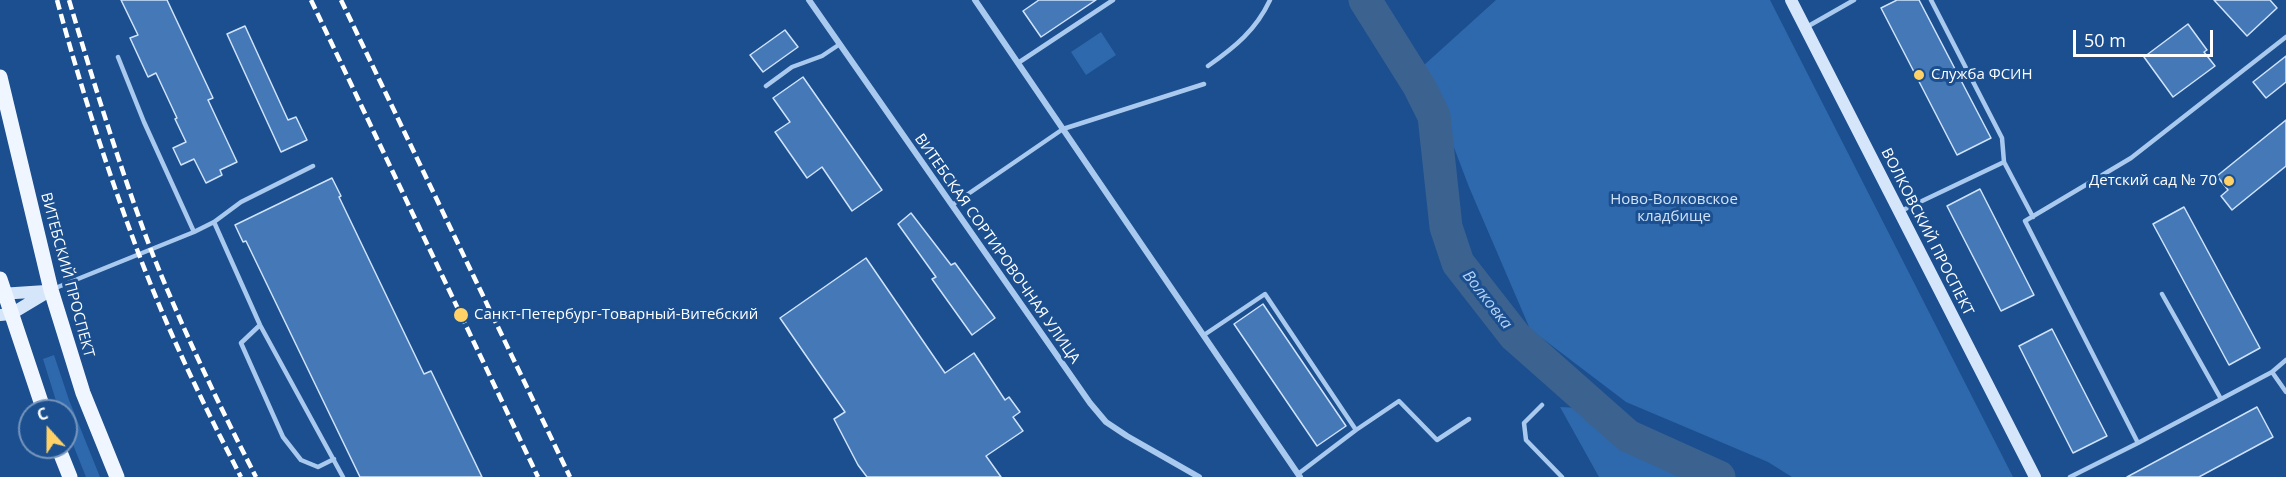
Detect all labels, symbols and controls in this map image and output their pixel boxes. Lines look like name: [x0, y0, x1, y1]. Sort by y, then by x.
scale bar: [2076, 18, 2216, 56]
text: 50 m: [2084, 28, 2126, 52]
place label: Служба ФСИН: [1931, 66, 2033, 84]
marker: Служба ФСИН: [1912, 68, 1926, 82]
street label: ВИТЕБСКАЯ СОРТИРОВОЧНАЯ УЛИЦА: [910, 131, 1084, 367]
street label: ВОЛКОВСКИЙ ПРОСПЕКТ: [1877, 145, 1977, 319]
place label: Детский сад № 70: [2089, 172, 2217, 190]
marker: Детский сад № 70: [2222, 174, 2236, 188]
street label: ВИТЕБСКИЙ ПРОСПЕКТ: [36, 191, 98, 359]
park label: Ново-Волковское кладбище: [1610, 191, 1738, 226]
water label: Волковка: [1458, 267, 1516, 333]
marker: Санкт-Петербург-Товарный-Витебский: [452, 306, 470, 324]
place label: Санкт-Петербург-Товарный-Витебский: [474, 306, 758, 324]
north arrow: [18, 399, 78, 459]
text: С: [34, 402, 51, 426]

